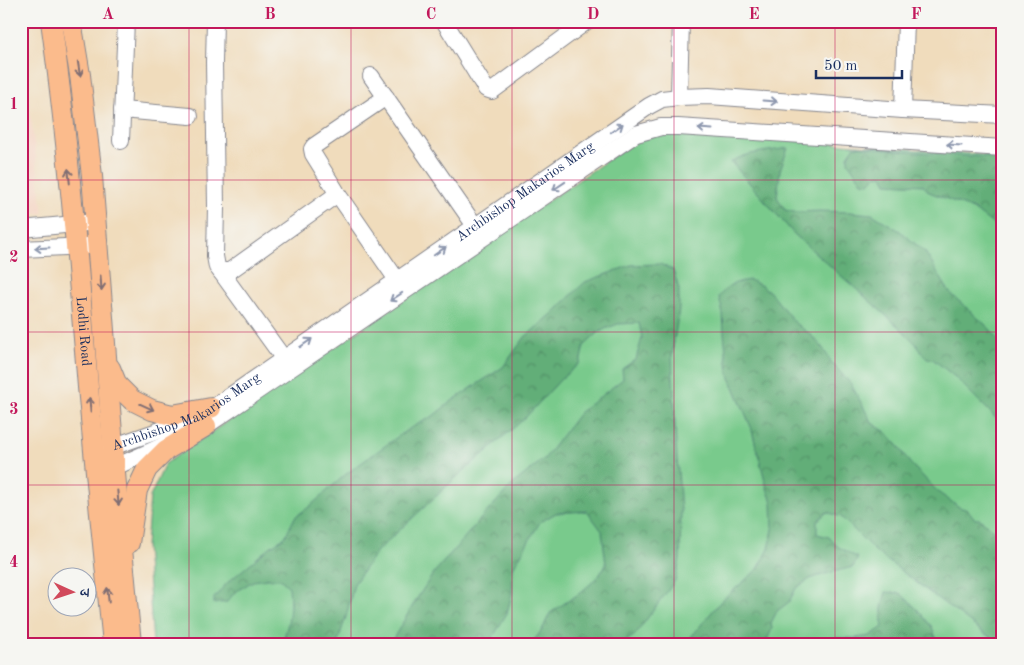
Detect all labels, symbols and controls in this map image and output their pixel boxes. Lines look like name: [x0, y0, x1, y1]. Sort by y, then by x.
text: A: [102, 7, 114, 23]
text: B: [264, 7, 276, 23]
text: C: [426, 7, 436, 23]
text: D: [587, 7, 599, 23]
text: E: [748, 7, 760, 23]
text: F: [911, 7, 922, 23]
scale bar: [816, 48, 903, 80]
text: 50 m: [824, 59, 858, 74]
one-way arrow: [74, 61, 84, 77]
one-way arrow: [762, 96, 778, 105]
text: 1: [9, 97, 19, 113]
one-way arrow: [610, 123, 624, 133]
one-way arrow: [697, 124, 713, 133]
street label: Archbishop Makarios Marg: [454, 139, 597, 244]
one-way arrow: [946, 140, 962, 149]
one-way arrow: [64, 168, 74, 184]
one-way arrow: [552, 181, 566, 191]
one-way arrow: [34, 243, 50, 252]
one-way arrow: [433, 246, 447, 256]
text: 2: [9, 250, 19, 266]
one-way arrow: [96, 275, 105, 291]
one-way arrow: [389, 292, 403, 302]
street label: Lodhi Road: [73, 296, 93, 367]
one-way arrow: [299, 338, 313, 348]
street label: Archbishop Makarios Marg: [110, 370, 263, 453]
one-way arrow: [85, 397, 95, 413]
text: 3: [9, 402, 19, 418]
one-way arrow: [139, 403, 154, 413]
one-way arrow: [113, 489, 122, 505]
text: 4: [9, 555, 19, 571]
north arrow: [48, 568, 98, 618]
text: उ: [77, 588, 91, 597]
one-way arrow: [103, 588, 113, 604]

